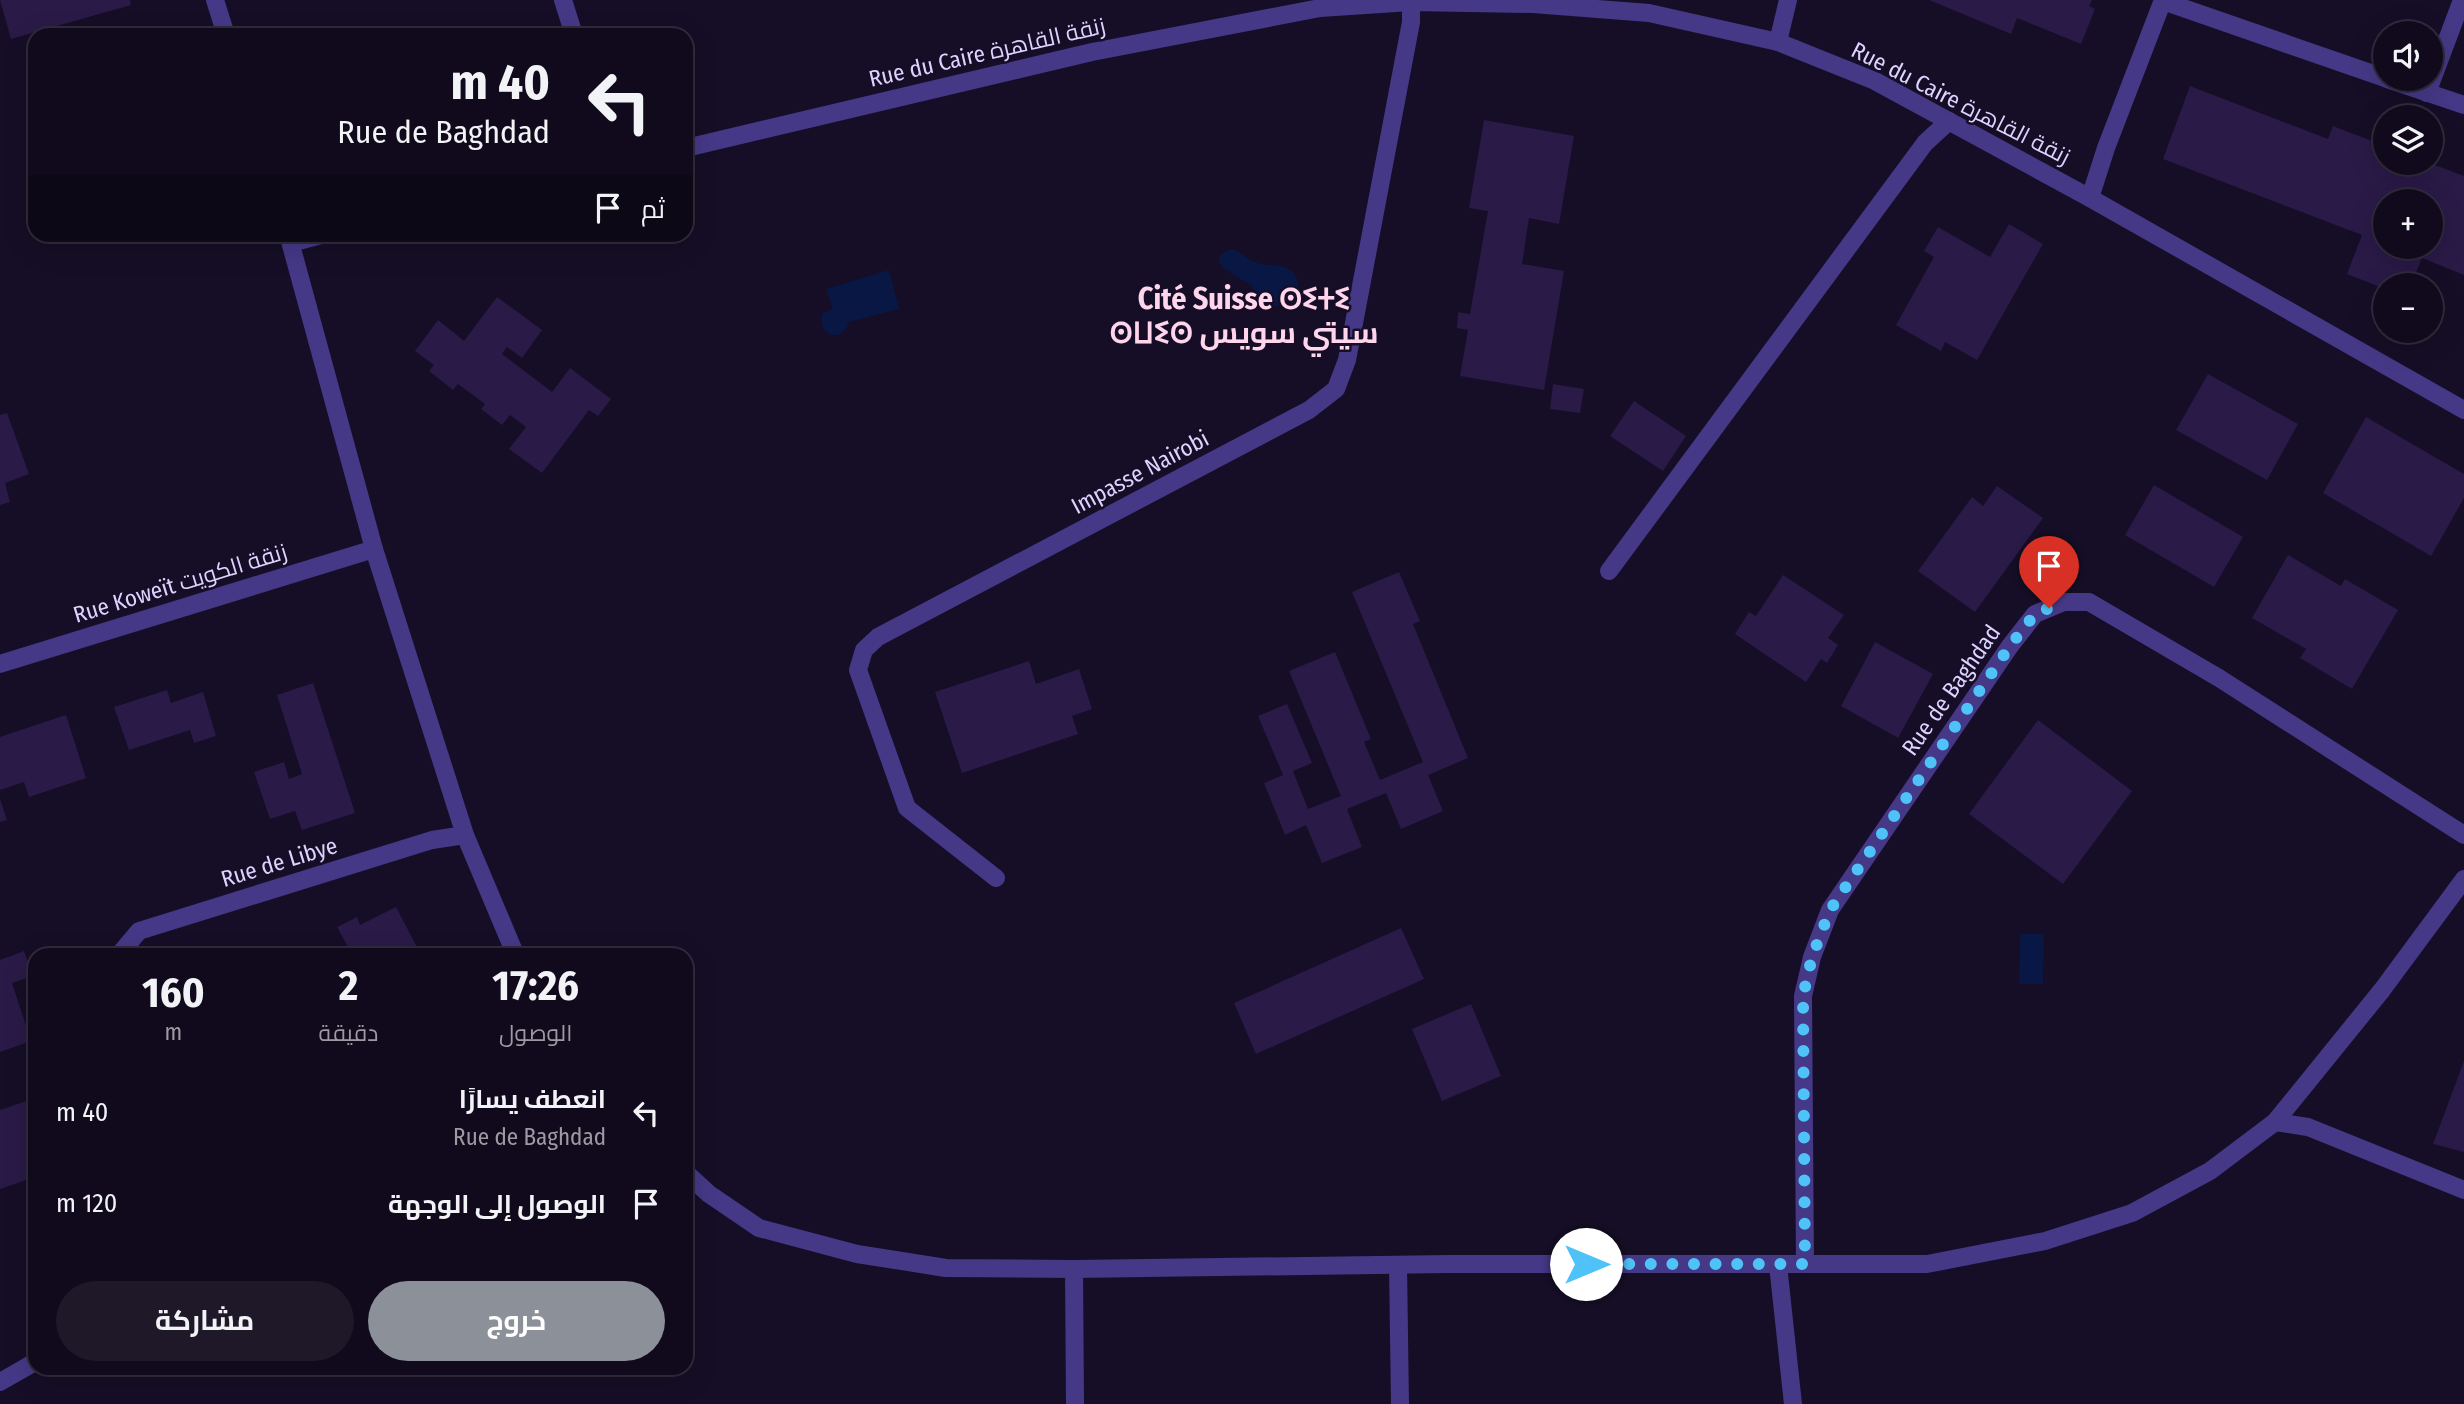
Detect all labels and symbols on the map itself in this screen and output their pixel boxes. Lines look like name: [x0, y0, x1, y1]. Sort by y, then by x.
street label: Rue du Caire زنقة القاهرة: [866, 11, 1108, 93]
street label: Rue du Caire زنقة القاهرة: [1847, 36, 2075, 170]
district label: Cité Suisse ⵙⵉⵜⵉ ⵙⵡⵉⵙ سيتي سويس: [1109, 281, 1379, 357]
street label: Impasse Nairobi: [1067, 424, 1213, 520]
pin: [2019, 536, 2079, 608]
street label: Rue Koweït زنقة الكويت: [70, 537, 290, 629]
street label: Rue de Baghdad: [1896, 619, 2006, 761]
street label: Rue de Libye: [217, 831, 341, 893]
position arrow: [1549, 1227, 1623, 1301]

